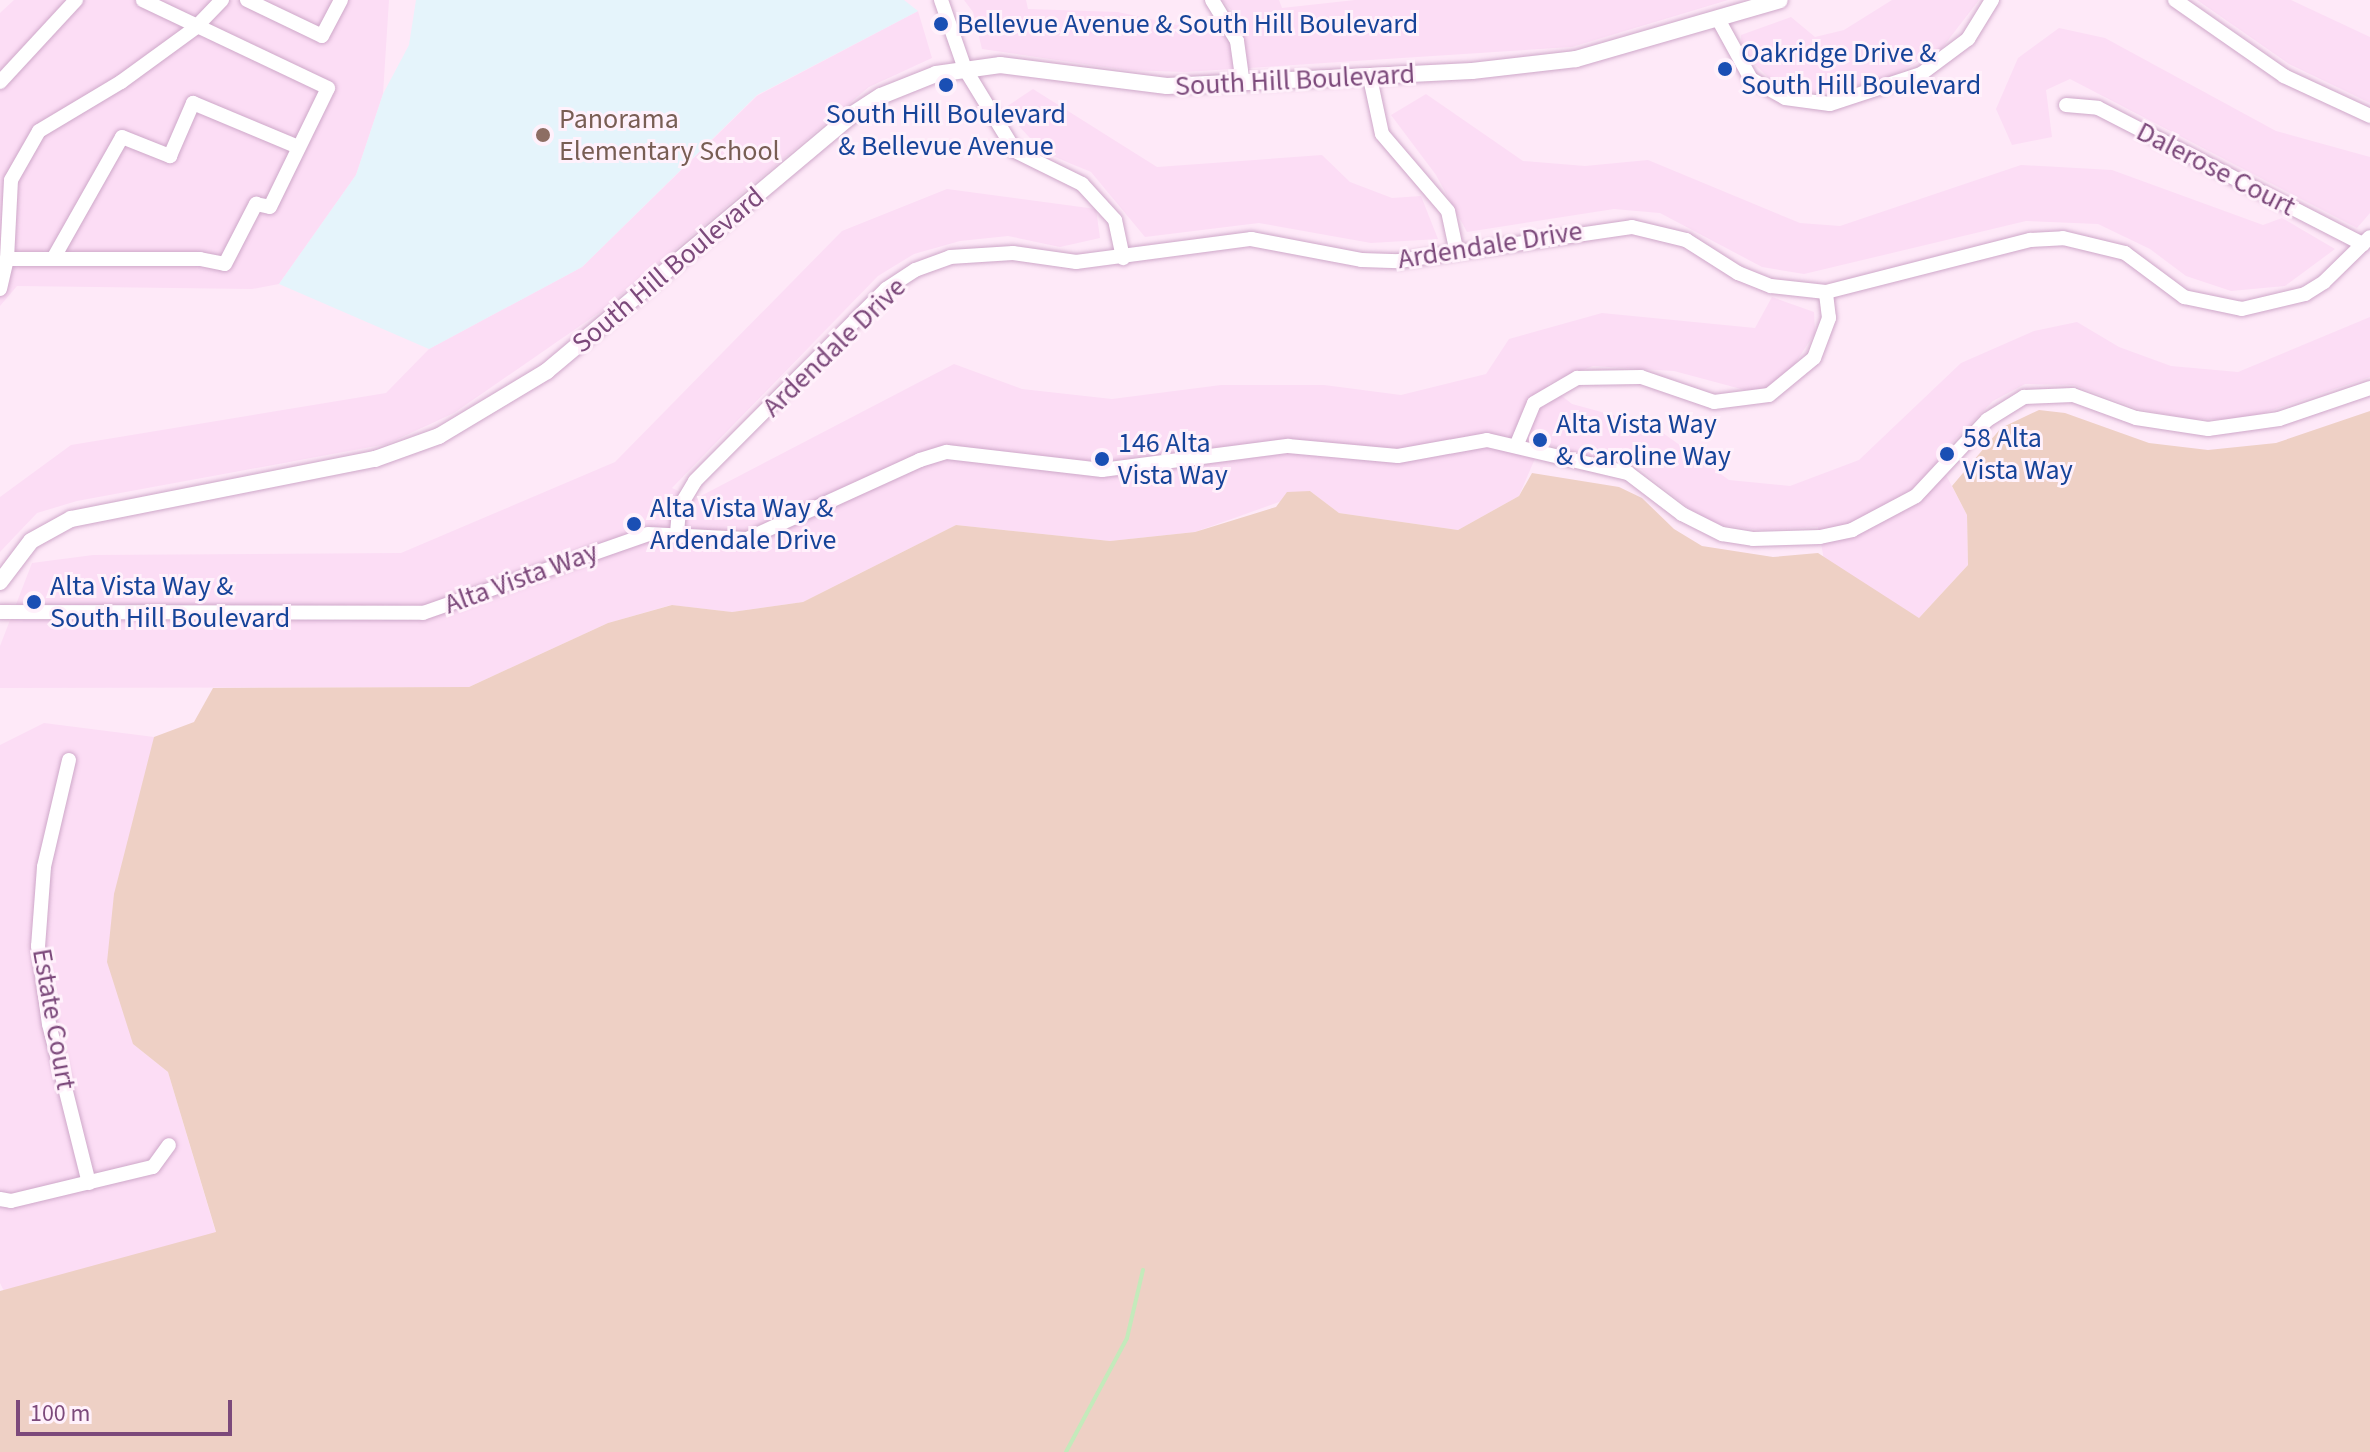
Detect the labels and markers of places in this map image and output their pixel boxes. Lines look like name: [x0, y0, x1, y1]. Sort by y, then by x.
place label: Bellevue Avenue & South Hill Boulevard: [957, 7, 1418, 41]
marker: Bellevue Avenue & South Hill Boulevard: [932, 15, 950, 33]
place label: Oakridge Drive & South Hill Boulevard: [1741, 36, 1981, 102]
marker: Oakridge Drive & South Hill Boulevard: [1716, 60, 1734, 78]
marker: South Hill Boulevard & Bellevue Avenue: [937, 76, 955, 94]
place label: South Hill Boulevard & Bellevue Avenue: [826, 97, 1066, 163]
place label: Panorama Elementary School: [559, 102, 780, 168]
marker: Panorama Elementary School: [534, 126, 552, 144]
place label: Alta Vista Way & Caroline Way: [1556, 407, 1731, 473]
place label: 58 Alta Vista Way: [1963, 421, 2073, 487]
place label: 146 Alta Vista Way: [1118, 426, 1228, 492]
marker: Alta Vista Way & Caroline Way: [1531, 431, 1549, 449]
marker: 58 Alta Vista Way: [1938, 445, 1956, 463]
marker: 146 Alta Vista Way: [1093, 450, 1111, 468]
place label: Alta Vista Way & Ardendale Drive: [650, 491, 836, 557]
marker: Alta Vista Way & Ardendale Drive: [625, 515, 643, 533]
place label: Alta Vista Way & South Hill Boulevard: [50, 569, 290, 635]
marker: Alta Vista Way & South Hill Boulevard: [25, 593, 43, 611]

